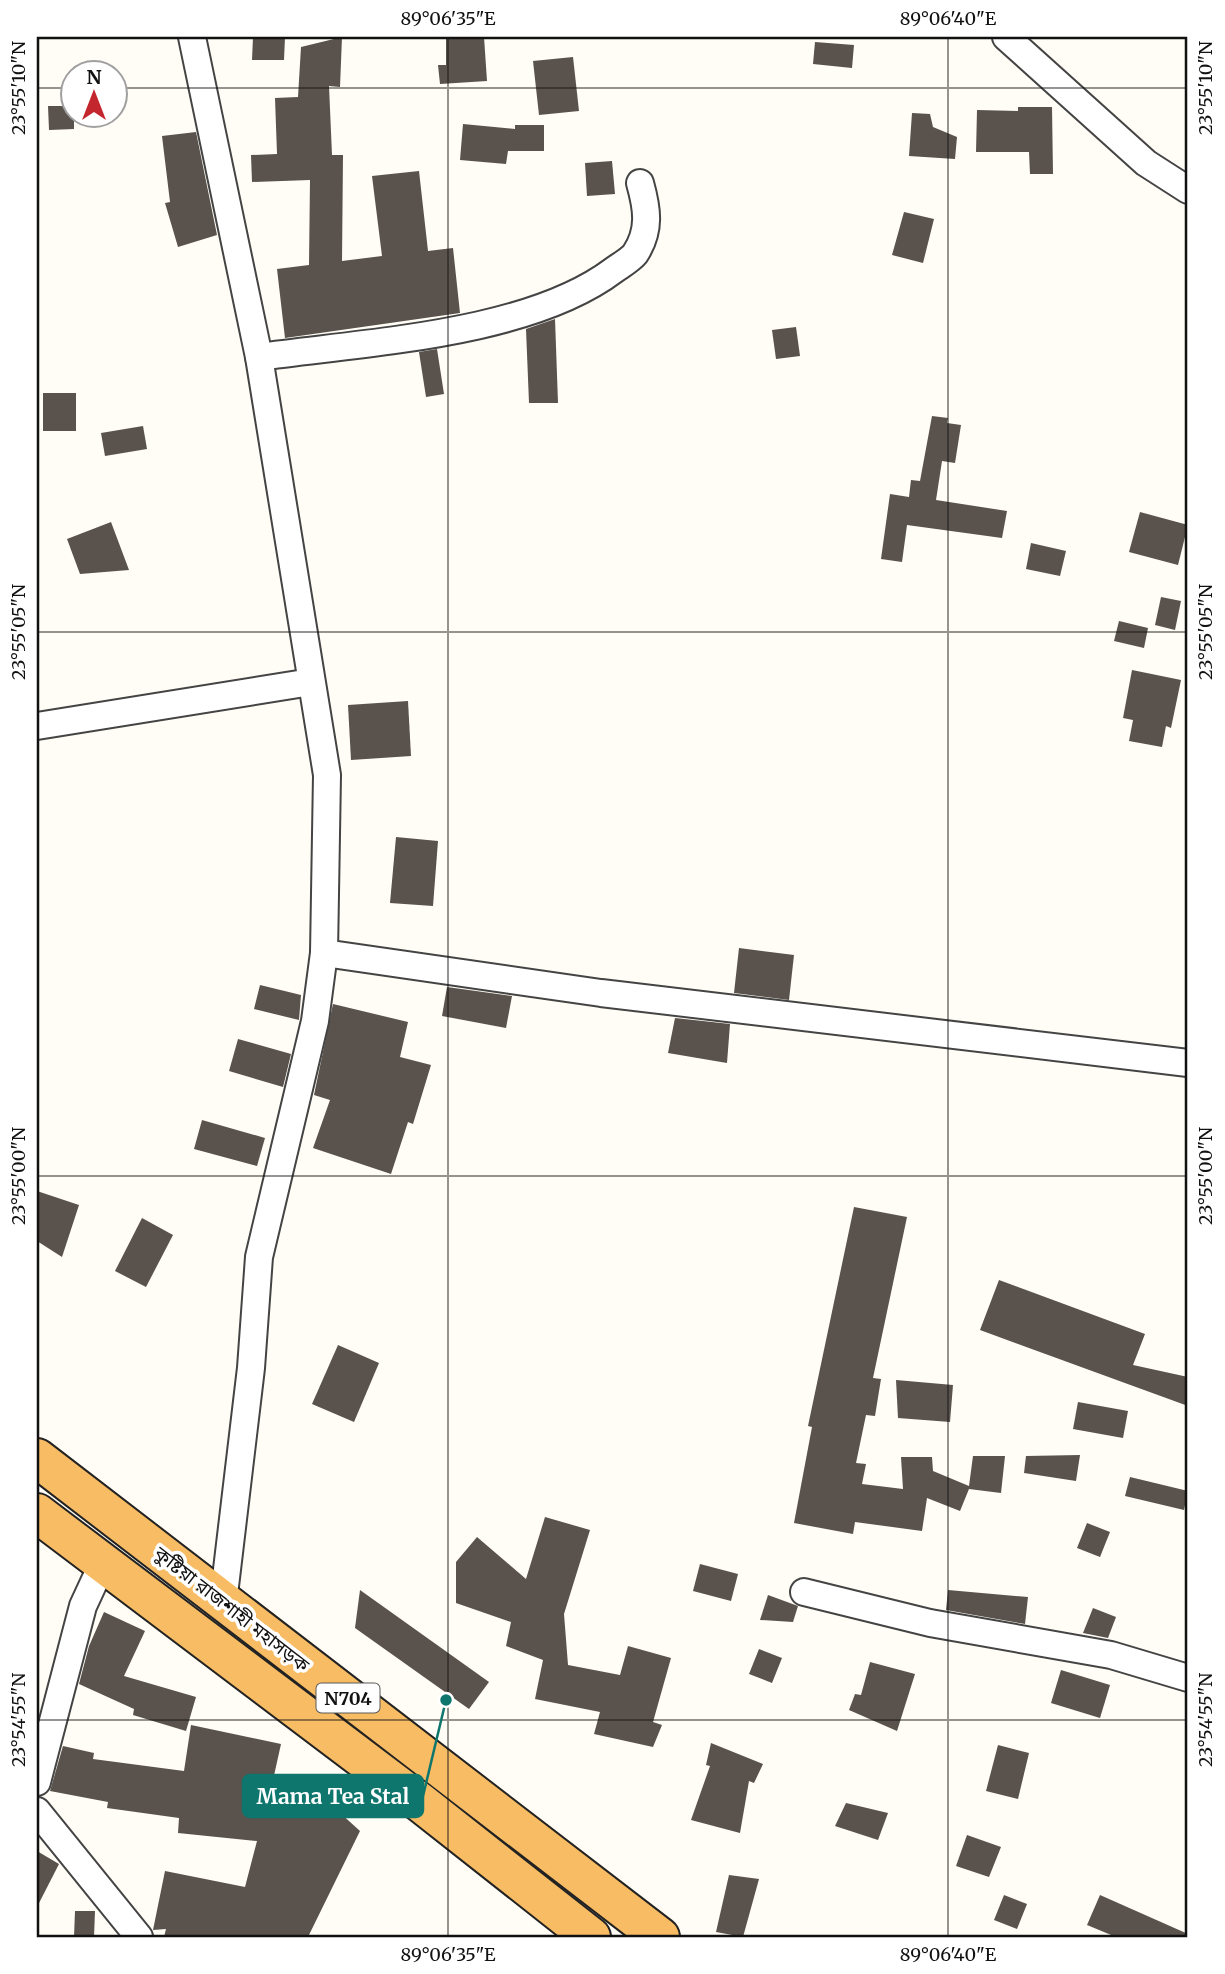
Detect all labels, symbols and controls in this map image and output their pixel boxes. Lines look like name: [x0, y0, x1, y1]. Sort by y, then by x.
text: 89°06'35"E: [400, 7, 496, 30]
text: 89°06'40"E: [900, 7, 997, 30]
text: 23°55'10"N: [7, 41, 30, 135]
text: 23°55'10"N: [1194, 41, 1217, 135]
north arrow: [60, 60, 130, 130]
text: N: [86, 65, 102, 89]
text: 23°55'05"N: [7, 584, 30, 680]
text: 23°55'05"N: [1194, 584, 1217, 680]
text: 23°55'00"N: [7, 1127, 30, 1225]
text: 23°55'00"N: [1194, 1127, 1217, 1225]
street label: কুষ্টিয়া রাজশাহী মহাসড়ক: [149, 1540, 315, 1677]
text: 23°54'55"N: [7, 1673, 30, 1767]
text: 23°54'55"N: [1194, 1673, 1217, 1767]
road number: N704: [316, 1684, 380, 1713]
callout: Mama Tea Stal: [243, 1775, 423, 1817]
text: Mama Tea Stal: [257, 1783, 410, 1810]
text: 89°06'35"E: [400, 1943, 496, 1966]
text: 89°06'40"E: [900, 1943, 997, 1966]

